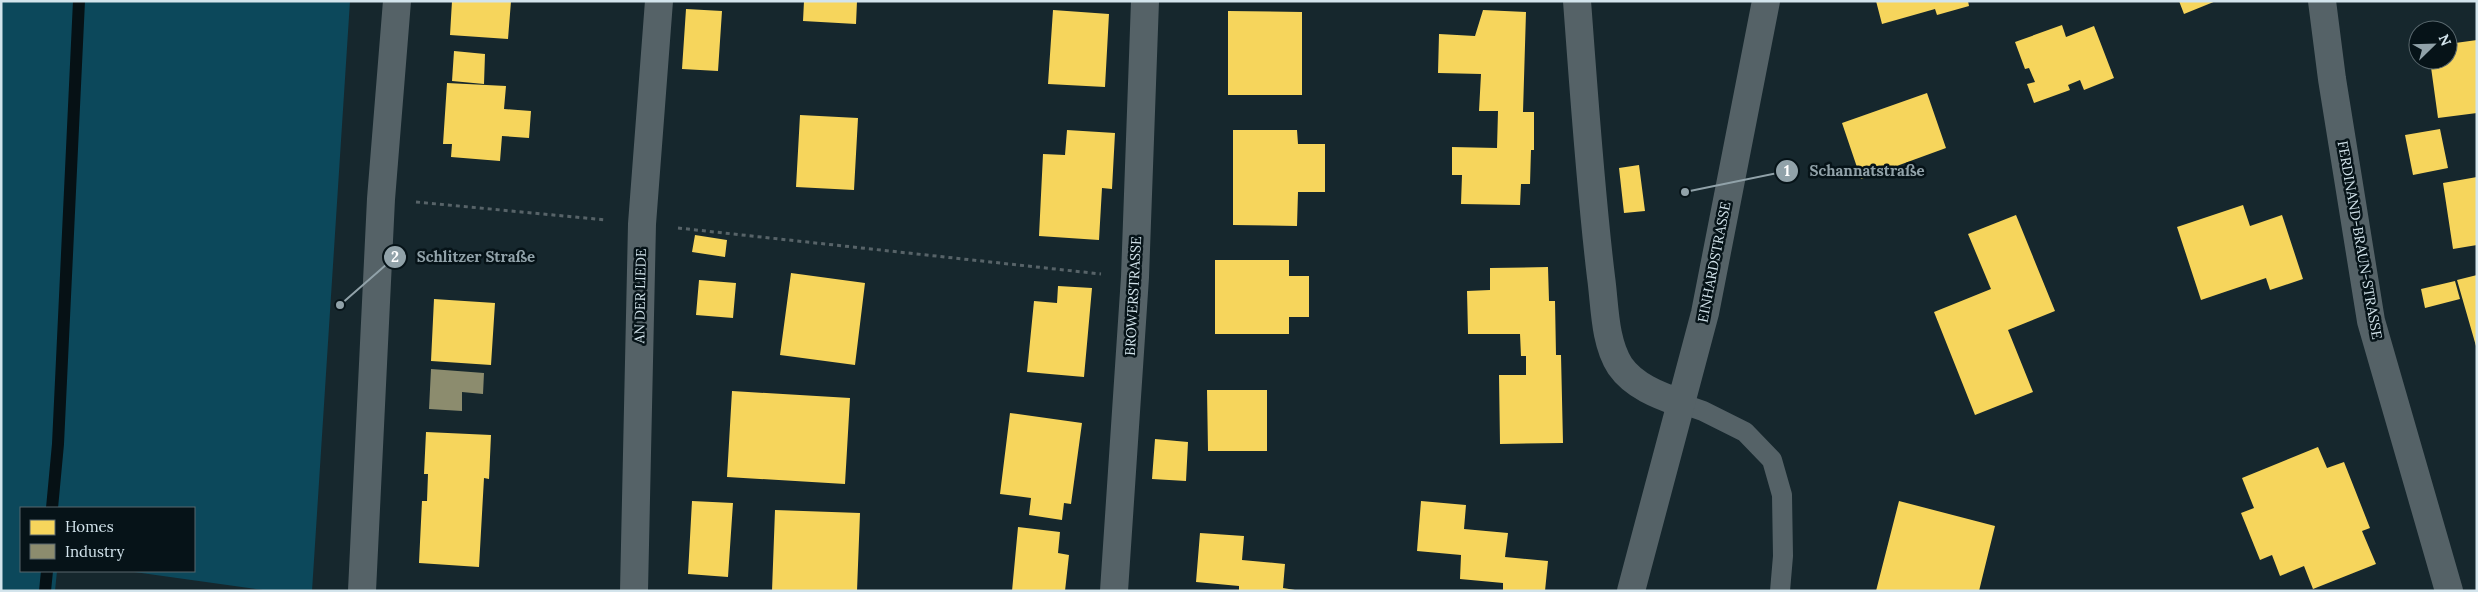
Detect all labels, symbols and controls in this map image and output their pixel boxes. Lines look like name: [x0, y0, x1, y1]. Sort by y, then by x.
north arrow: [2408, 20, 2458, 70]
text: N: [2435, 31, 2455, 49]
street label: FERDINAND-BRAUN-STRASSE: [2334, 139, 2386, 341]
callout: Schannatstraße: [1775, 156, 1935, 186]
text: 1: [1784, 161, 1790, 180]
text: Schannatstraße: [1809, 161, 1925, 180]
street label: EINHARDSTRASSE: [1693, 200, 1735, 324]
street label: BROWERSTRASSE: [1121, 236, 1145, 356]
callout: Schlitzer Straße: [382, 242, 546, 272]
text: 2: [391, 247, 399, 266]
text: Schlitzer Straße: [417, 247, 535, 266]
street label: AN DER LIEDE: [630, 248, 650, 345]
legend: [20, 507, 195, 572]
text: Homes: [65, 517, 114, 536]
text: Industry: [65, 542, 124, 561]

